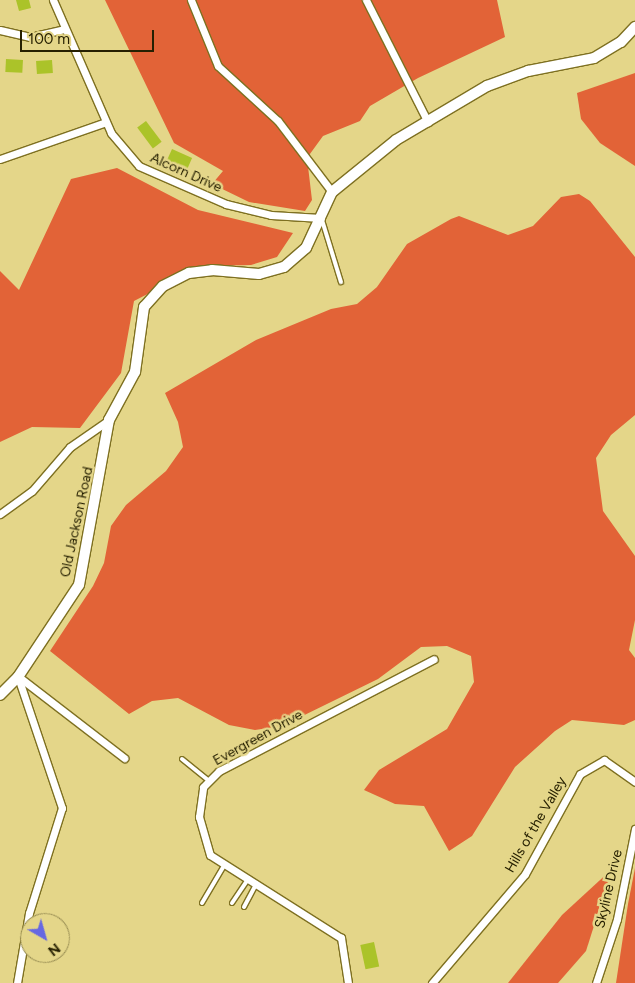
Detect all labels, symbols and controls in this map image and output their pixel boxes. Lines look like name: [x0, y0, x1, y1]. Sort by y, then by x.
scale bar: [22, 20, 156, 52]
text: 100 m: [28, 30, 70, 48]
street label: Alcorn Drive: [148, 150, 224, 196]
street label: Old Jackson Road: [57, 465, 97, 579]
street label: Evergreen Drive: [210, 706, 306, 770]
street label: Hills of the Valley: [502, 774, 570, 876]
street label: Skyline Drive: [592, 848, 626, 930]
north arrow: [20, 913, 70, 963]
text: N: [44, 939, 63, 959]

